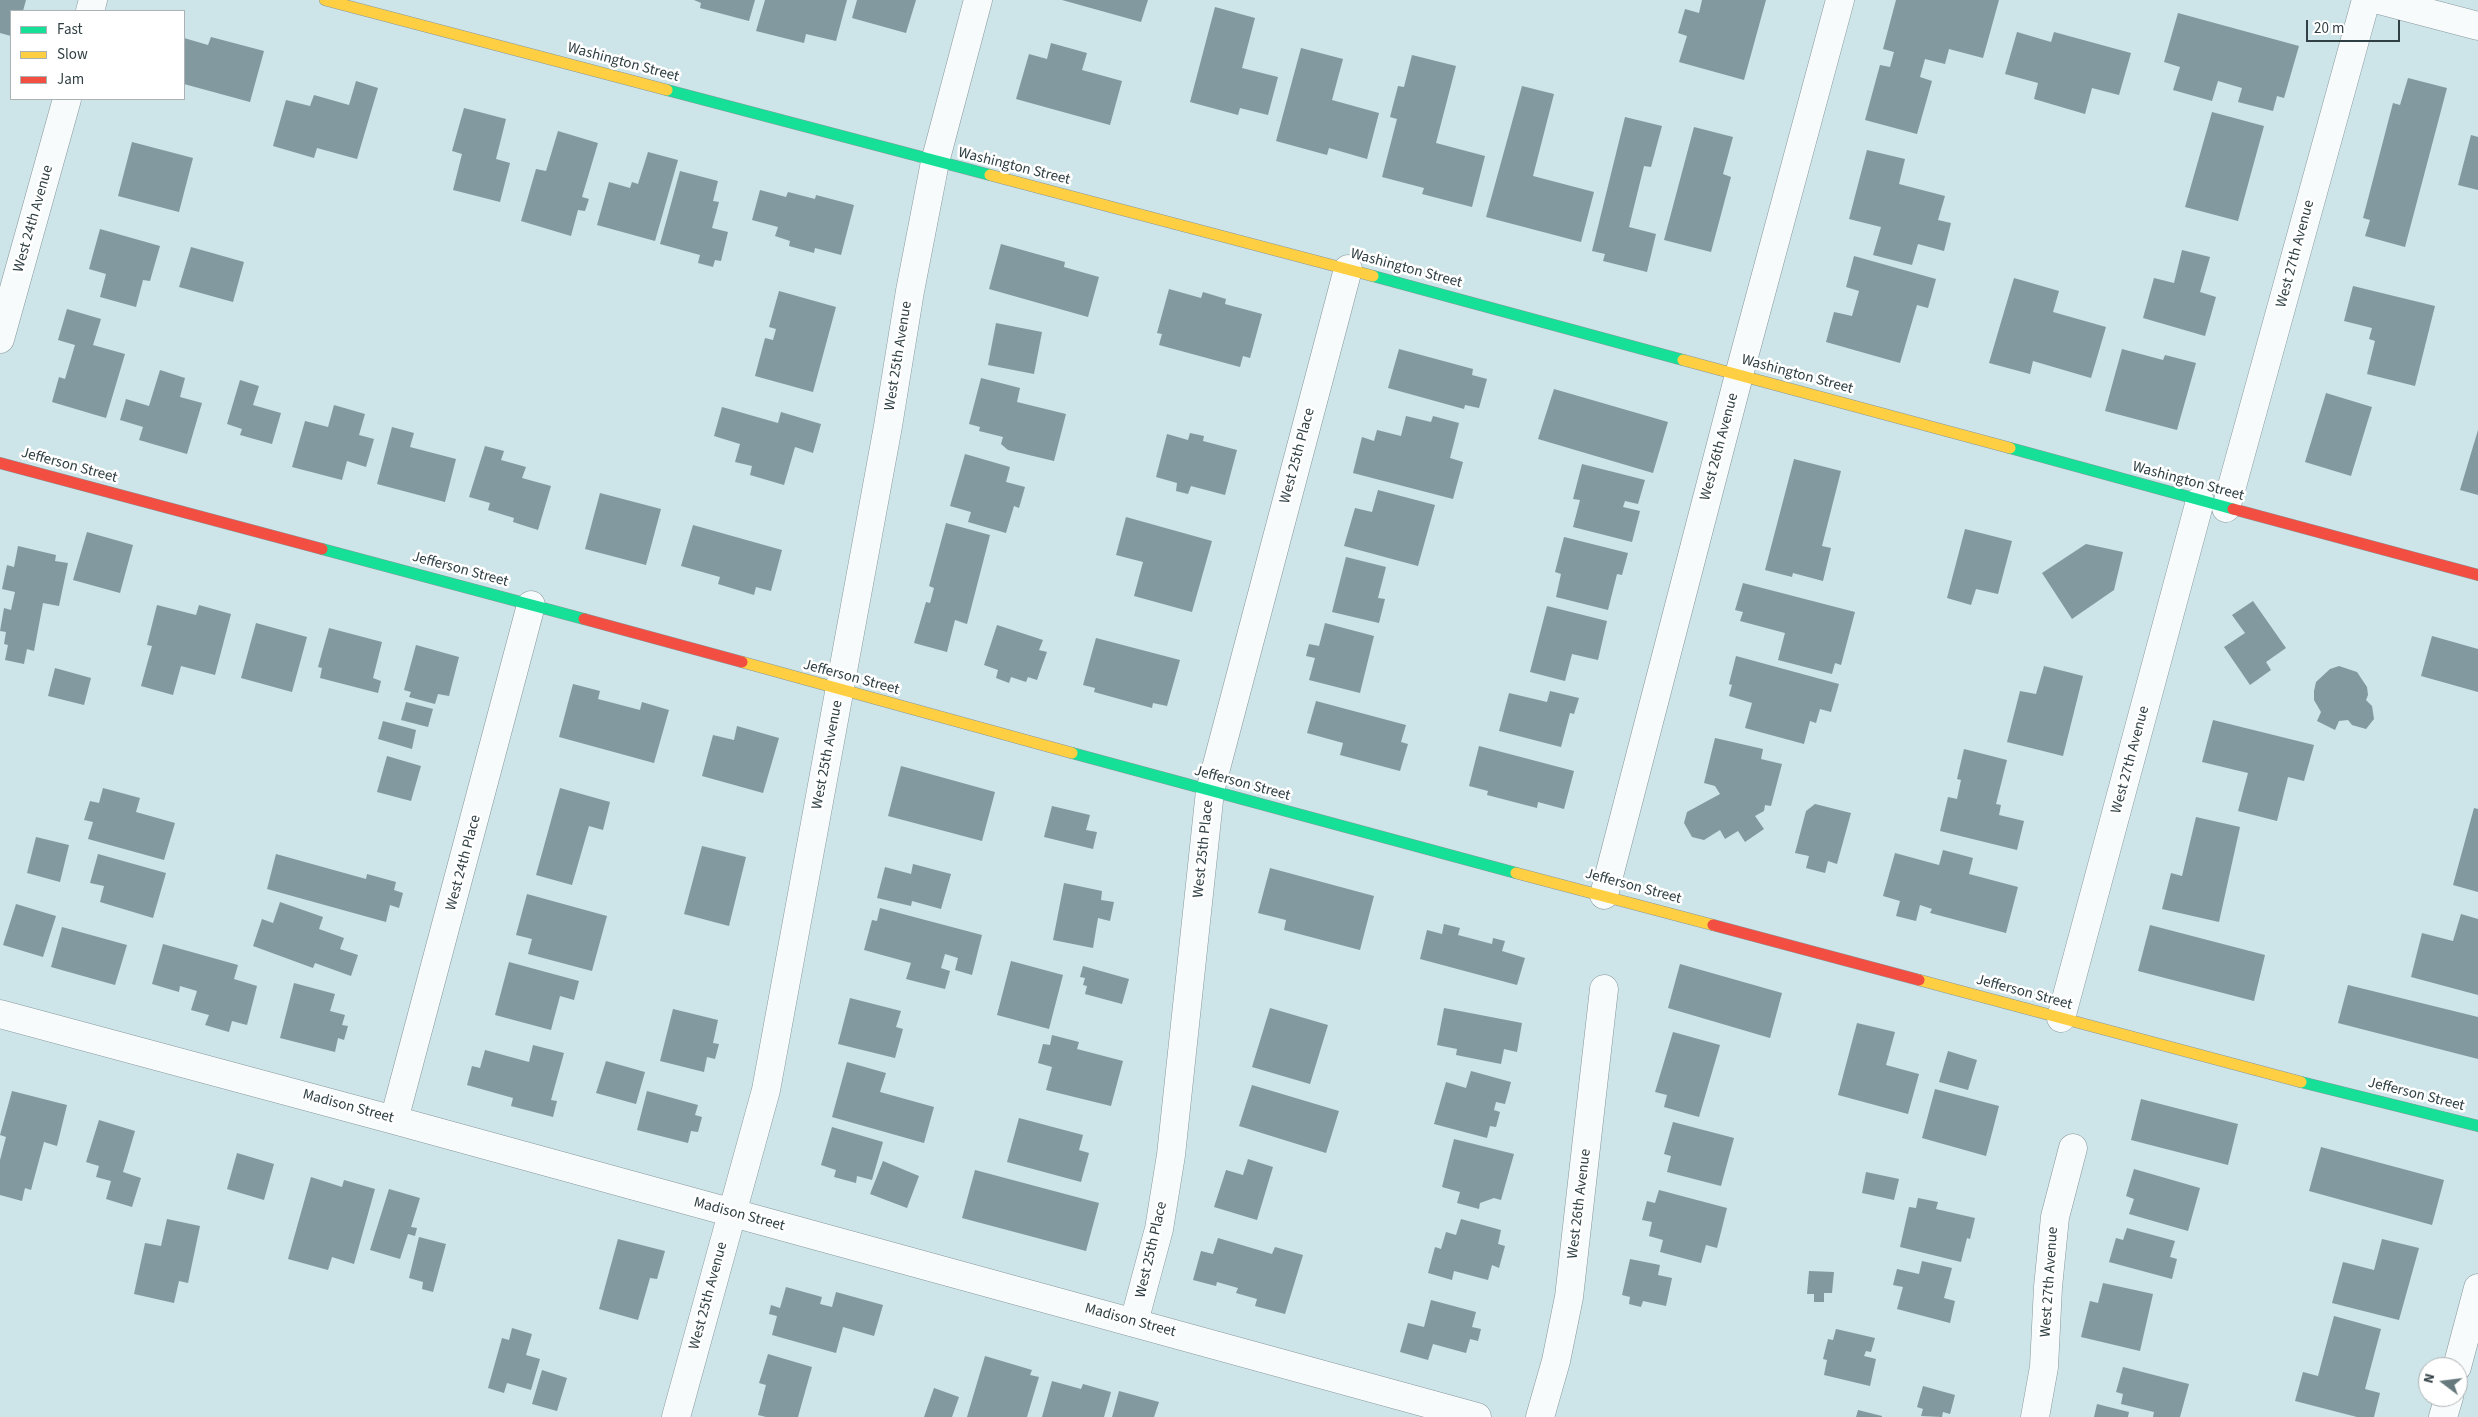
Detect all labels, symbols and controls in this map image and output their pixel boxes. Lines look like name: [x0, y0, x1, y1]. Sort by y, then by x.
legend: [10, 10, 185, 100]
scale bar: [2308, 10, 2402, 42]
text: 20 m: [2314, 18, 2344, 39]
text: Fast: [57, 19, 83, 40]
street label: Washington Street: [565, 39, 681, 87]
text: Slow: [57, 44, 88, 65]
text: Jam: [57, 69, 84, 90]
street label: Washington Street: [956, 144, 1072, 190]
street label: West 24th Avenue: [10, 163, 58, 275]
street label: West 27th Avenue: [2273, 198, 2319, 310]
street label: Washington Street: [1348, 245, 1464, 293]
street label: West 25th Avenue: [881, 300, 917, 412]
street label: Washington Street: [1739, 351, 1855, 399]
street label: West 26th Avenue: [1697, 391, 1743, 503]
street label: West 25th Place: [1277, 406, 1319, 506]
street label: Jefferson Street: [19, 445, 119, 487]
street label: Washington Street: [2130, 458, 2246, 506]
street label: Jefferson Street: [410, 549, 510, 591]
street label: Jefferson Street: [801, 657, 901, 699]
street label: West 25th Avenue: [809, 699, 847, 811]
street label: West 27th Avenue: [2108, 704, 2154, 816]
street label: Jefferson Street: [1192, 763, 1292, 805]
street label: West 25th Place: [1190, 799, 1218, 899]
street label: West 24th Place: [443, 813, 485, 913]
street label: Jefferson Street: [1583, 866, 1683, 908]
street label: Jefferson Street: [1974, 972, 2074, 1014]
street label: Jefferson Street: [2366, 1074, 2466, 1116]
street label: Madison Street: [300, 1086, 396, 1128]
street label: West 26th Avenue: [1564, 1148, 1596, 1260]
street label: Madison Street: [691, 1194, 787, 1236]
street label: West 25th Place: [1132, 1200, 1172, 1300]
street label: West 27th Avenue: [2037, 1226, 2063, 1338]
street label: West 25th Avenue: [686, 1240, 732, 1352]
street label: Madison Street: [1082, 1300, 1178, 1342]
north arrow: [2418, 1357, 2468, 1407]
text: N: [2419, 1371, 2440, 1385]

